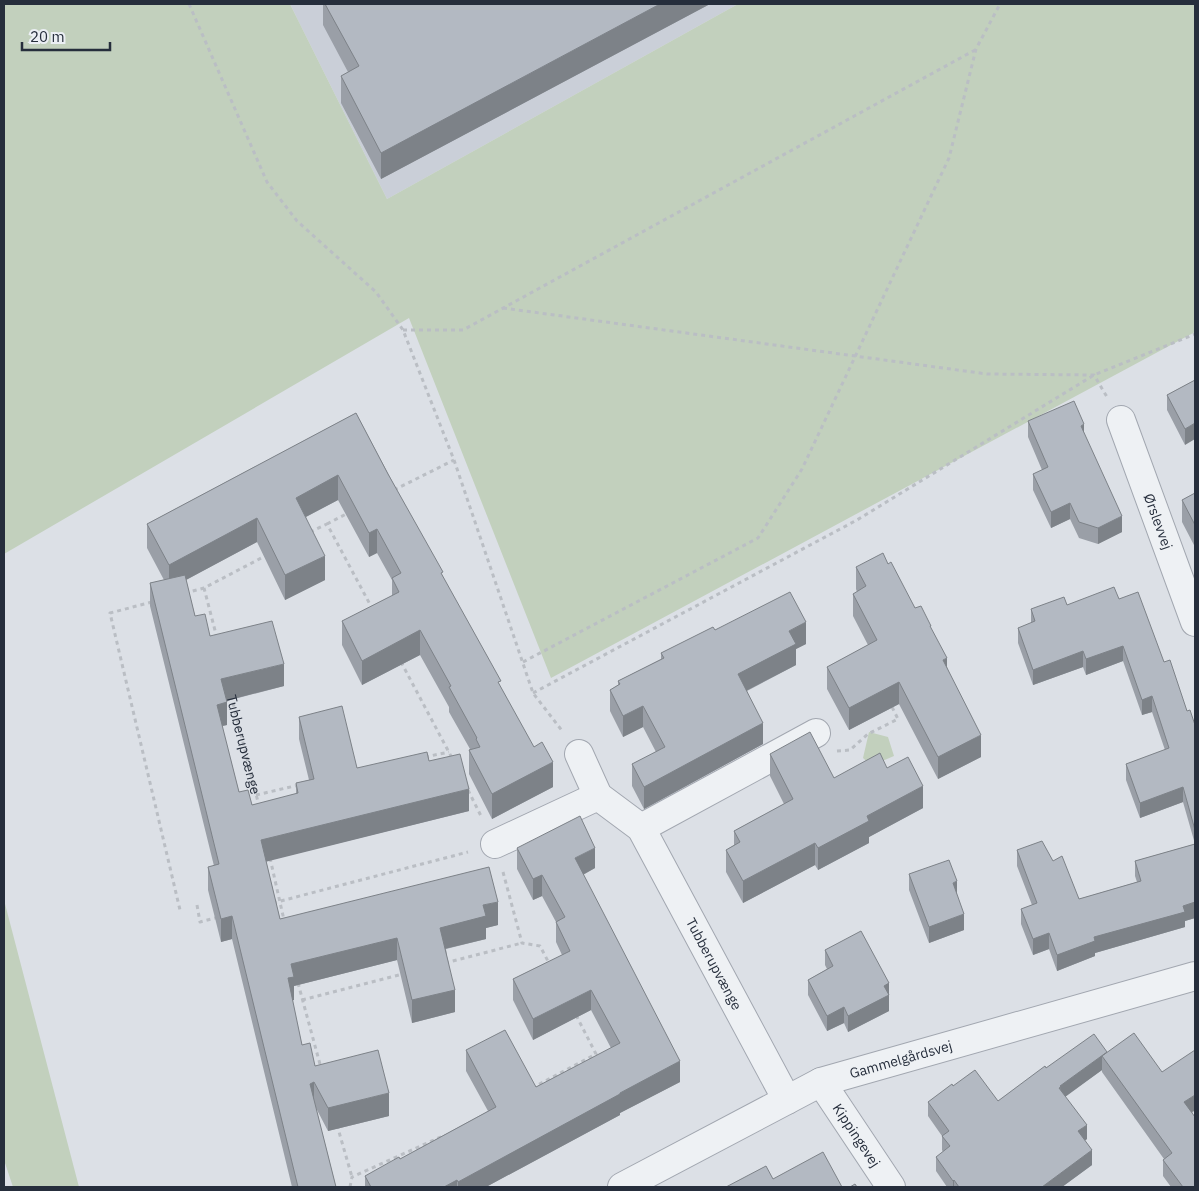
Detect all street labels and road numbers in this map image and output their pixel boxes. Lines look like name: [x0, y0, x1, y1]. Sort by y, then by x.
street label: Ørslevvej: [1140, 491, 1177, 552]
street label: Tubberupvænge: [222, 693, 265, 796]
street label: Tubberupvænge: [682, 915, 746, 1013]
street label: Gammelgårdsvej: [847, 1036, 954, 1082]
street label: Kippingevej: [829, 1100, 884, 1171]

